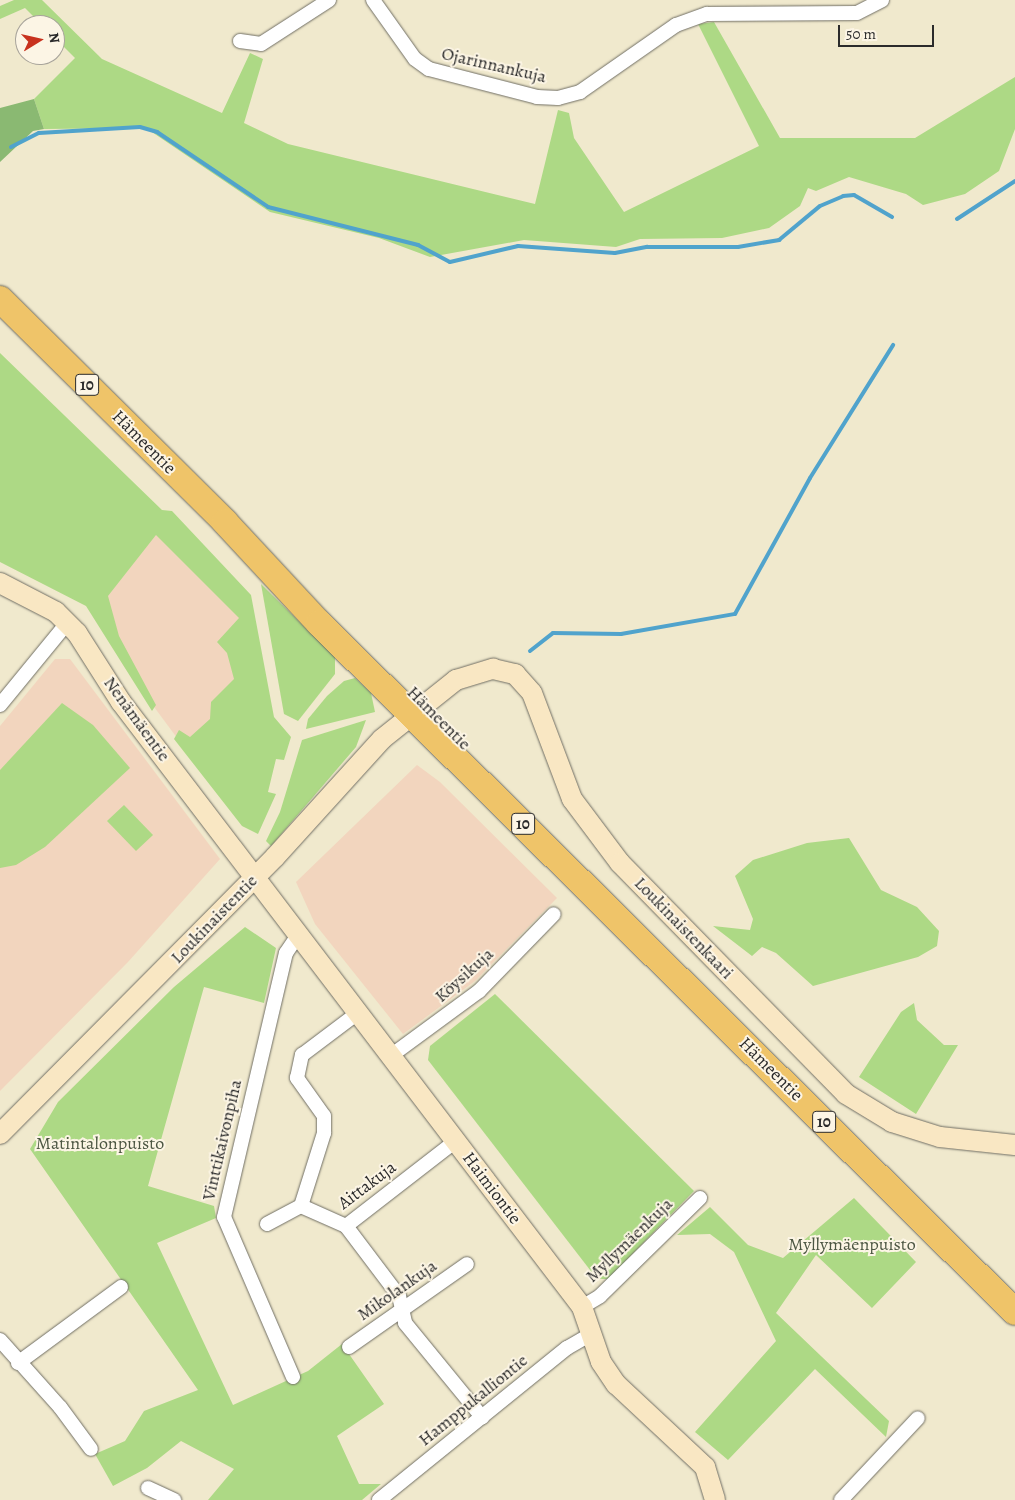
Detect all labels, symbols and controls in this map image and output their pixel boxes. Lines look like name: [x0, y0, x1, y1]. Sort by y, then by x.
north arrow: [15, 15, 65, 65]
scale bar: [840, 15, 936, 47]
text: 50 m: [846, 24, 876, 44]
text: N: [44, 31, 65, 44]
street label: Ojarinnankuja: [440, 42, 548, 88]
road number: 10: [74, 372, 100, 398]
street label: Hämeentie: [107, 405, 181, 479]
street label: Nenämäentie: [99, 672, 175, 766]
street label: Hämeentie: [402, 681, 476, 755]
road number: 10: [510, 811, 536, 838]
street label: Loukinaistentie: [166, 870, 262, 968]
street label: Loukinaistenkaari: [630, 872, 738, 984]
street label: Köysikuja: [430, 943, 498, 1007]
street label: Hämeentie: [734, 1032, 808, 1106]
street label: Vinttikaivonpiha: [198, 1077, 246, 1203]
road number: 10: [812, 1108, 836, 1136]
park label: Matintalonpuisto: [36, 1132, 164, 1154]
street label: Haimiontie: [458, 1148, 526, 1228]
street label: Aittakuja: [334, 1156, 400, 1214]
street label: Myllymäenkuja: [581, 1193, 677, 1287]
park label: Myllymäenpuisto: [788, 1233, 916, 1255]
street label: Mikolankuja: [353, 1255, 441, 1325]
street label: Hamppukalliontie: [414, 1349, 532, 1451]

